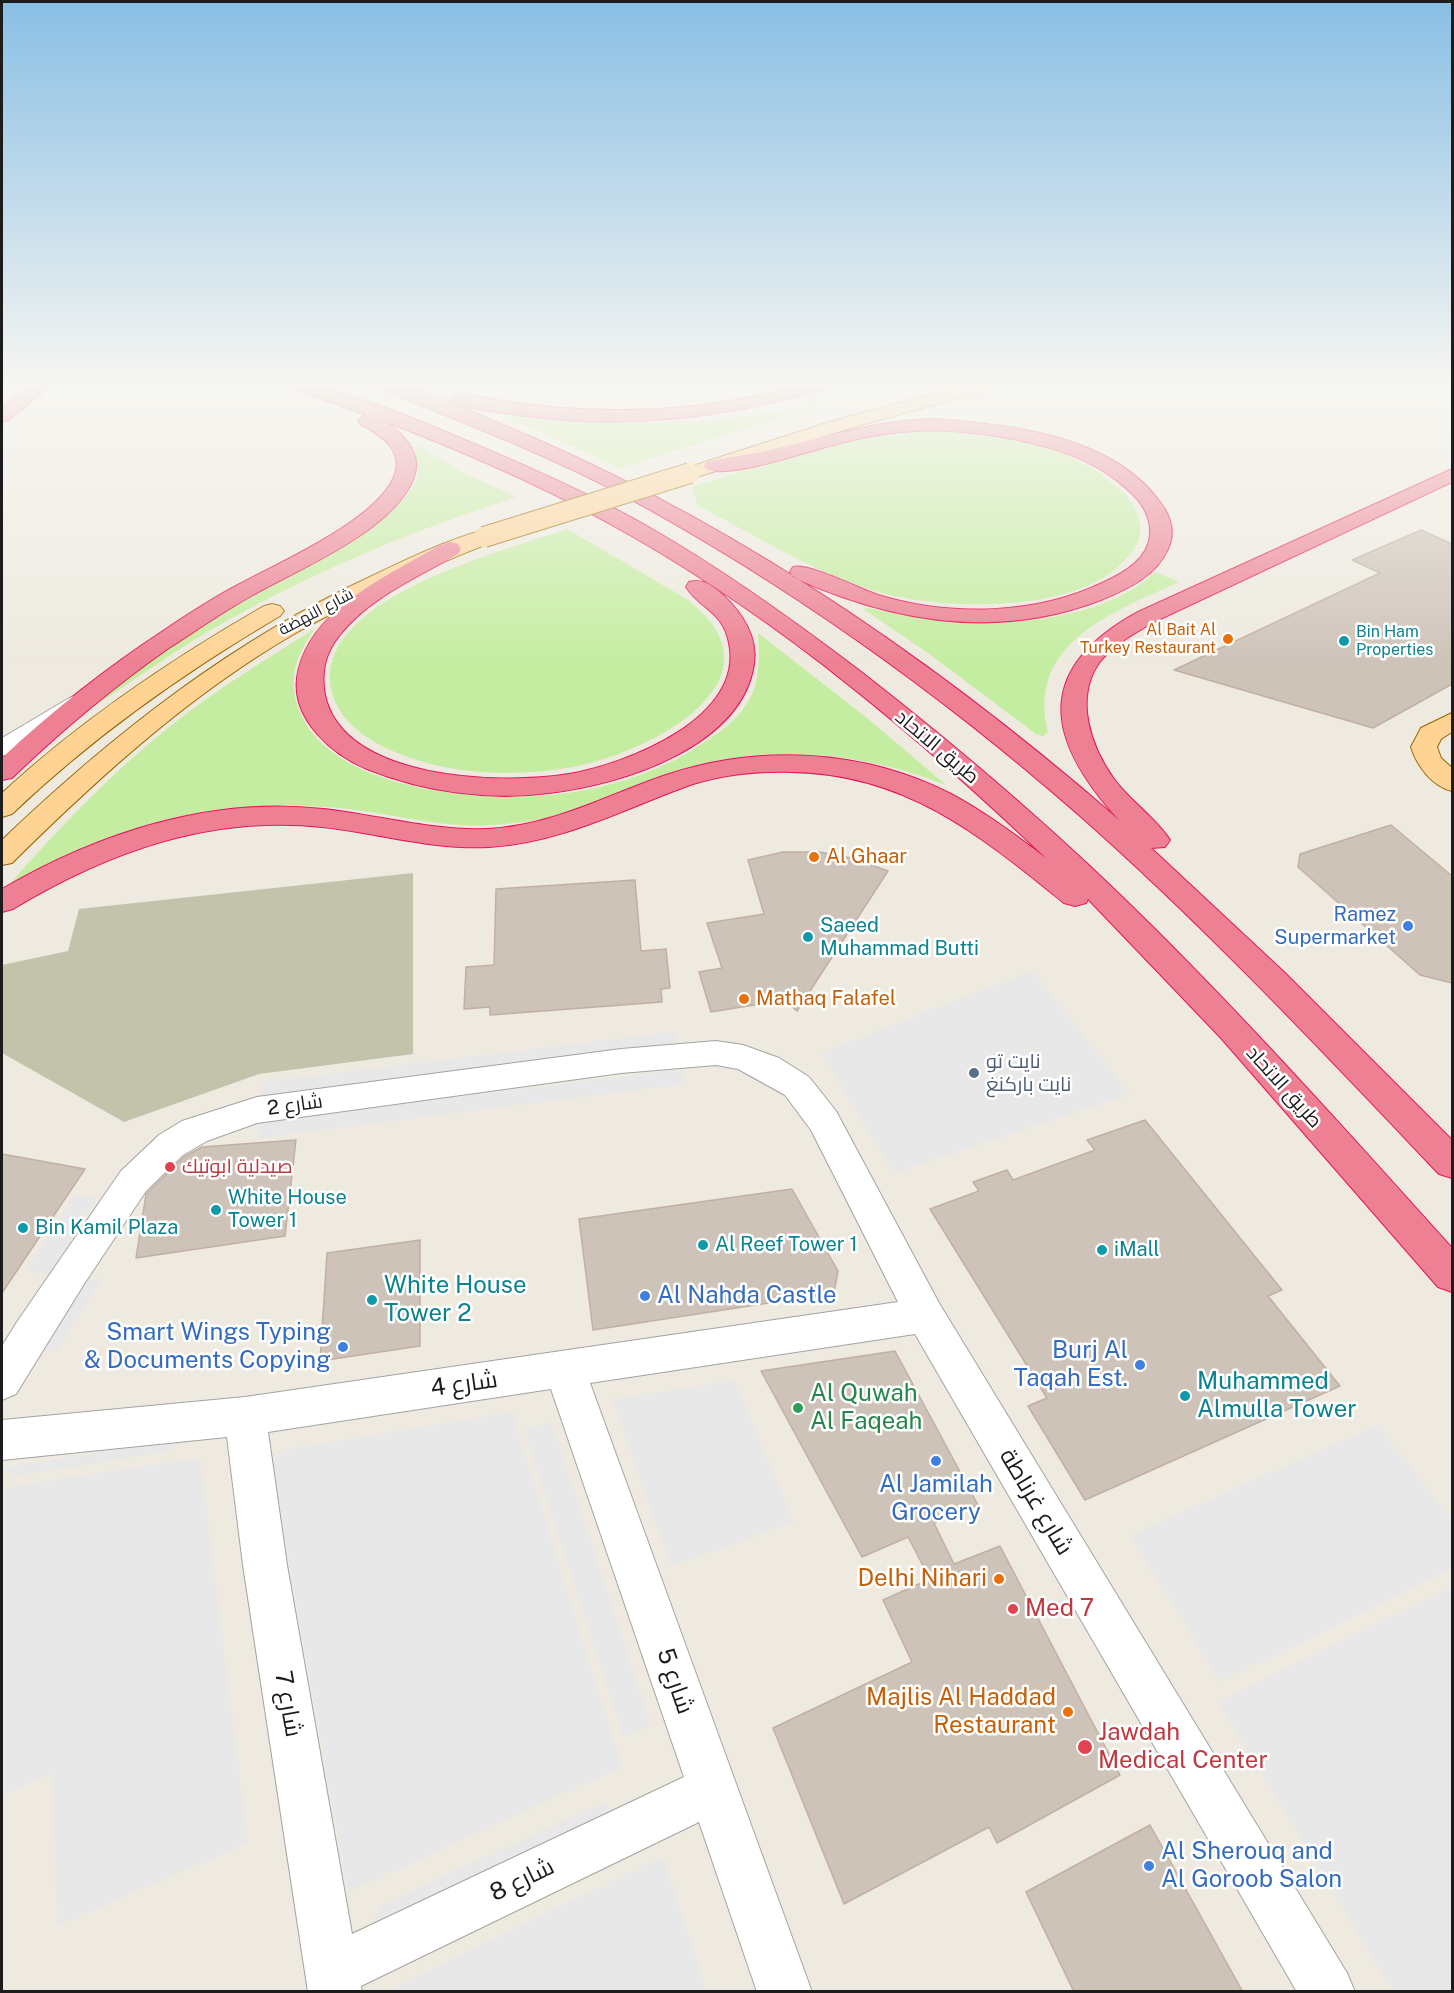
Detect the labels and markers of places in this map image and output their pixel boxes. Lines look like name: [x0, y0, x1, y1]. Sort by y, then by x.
place label: Al Bait Al Turkey Restaurant: [1080, 620, 1216, 658]
place label: Bin Ham Properties: [1356, 622, 1433, 660]
marker: Al Bait Al Turkey Restaurant: [1221, 632, 1235, 646]
marker: Bin Ham Properties: [1337, 634, 1351, 648]
place label: Al Ghaar: [826, 845, 907, 869]
marker: Al Ghaar: [807, 850, 821, 864]
place label: Ramez Supermarket: [1274, 903, 1396, 950]
place label: Saeed Muhammad Butti: [820, 914, 979, 961]
marker: Ramez Supermarket: [1401, 919, 1415, 933]
marker: Saeed Muhammad Butti: [801, 930, 815, 944]
place label: Mathaq Falafel: [756, 987, 896, 1011]
marker: Mathaq Falafel: [737, 992, 751, 1006]
place label: نايت تو نايت باركنغ: [986, 1050, 1071, 1097]
marker: نايت تو نايت باركنغ: [967, 1066, 981, 1080]
place label: صيدلية ابوتيك: [182, 1155, 293, 1179]
marker: صيدلية ابوتيك: [163, 1160, 177, 1174]
place label: White House Tower 1: [228, 1186, 347, 1233]
marker: White House Tower 1: [209, 1203, 223, 1217]
place label: Bin Kamil Plaza: [35, 1216, 178, 1240]
marker: Bin Kamil Plaza: [16, 1221, 30, 1235]
place label: Al Reef Tower 1: [715, 1233, 858, 1257]
marker: Al Reef Tower 1: [696, 1238, 710, 1252]
place label: iMall: [1114, 1238, 1159, 1262]
marker: iMall: [1095, 1243, 1109, 1257]
place label: White House Tower 2: [384, 1272, 527, 1328]
place label: Al Nahda Castle: [657, 1282, 837, 1310]
marker: Al Nahda Castle: [638, 1289, 652, 1303]
marker: White House Tower 2: [365, 1293, 379, 1307]
place label: Smart Wings Typing & Documents Copying: [84, 1319, 331, 1375]
place label: Burj Al Taqah Est.: [1013, 1337, 1128, 1393]
marker: Smart Wings Typing & Documents Copying: [336, 1340, 350, 1354]
marker: Burj Al Taqah Est.: [1133, 1358, 1147, 1372]
place label: Muhammed Almulla Tower: [1197, 1368, 1357, 1424]
place label: Al Quwah Al Faqeah: [810, 1380, 922, 1436]
marker: Muhammed Almulla Tower: [1178, 1389, 1192, 1403]
marker: Al Quwah Al Faqeah: [791, 1401, 805, 1415]
marker: Al Jamilah Grocery: [929, 1454, 943, 1468]
place label: Al Jamilah Grocery: [879, 1471, 993, 1527]
place label: Delhi Nihari: [857, 1565, 987, 1593]
marker: Delhi Nihari: [992, 1572, 1006, 1586]
place label: Med 7: [1025, 1595, 1094, 1623]
marker: Med 7: [1006, 1602, 1020, 1616]
place label: Majlis Al Haddad Restaurant: [866, 1684, 1056, 1740]
marker: Majlis Al Haddad Restaurant: [1061, 1705, 1075, 1719]
place label: Jawdah Medical Center: [1098, 1719, 1268, 1775]
marker: Jawdah Medical Center: [1076, 1738, 1094, 1756]
place label: Al Sherouq and Al Goroob Salon: [1161, 1838, 1342, 1894]
marker: Al Sherouq and Al Goroob Salon: [1142, 1859, 1156, 1873]

